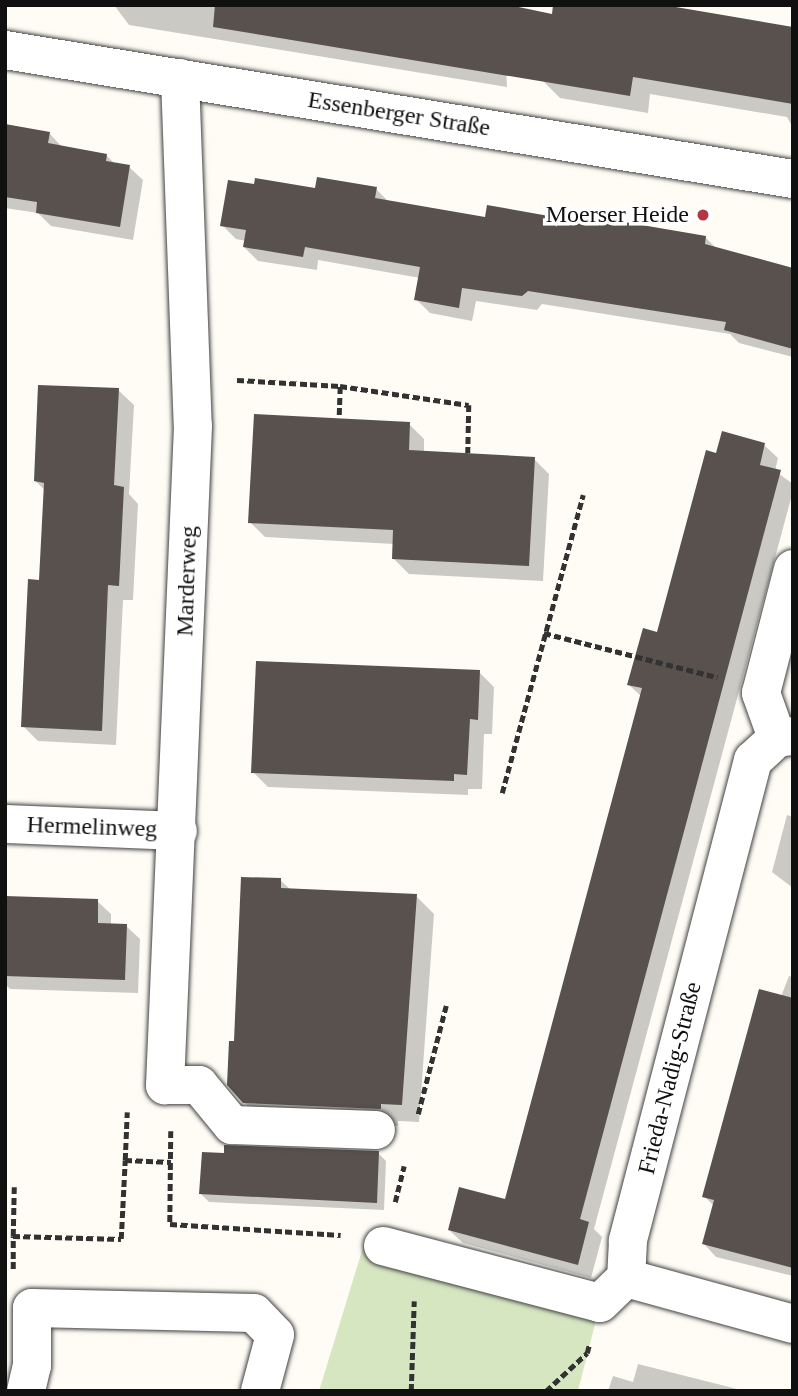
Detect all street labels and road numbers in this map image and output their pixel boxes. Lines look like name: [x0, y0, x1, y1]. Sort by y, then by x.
street label: Essenberger Straße: [306, 85, 492, 143]
street label: Marderweg: [171, 525, 203, 637]
street label: Hermelinweg: [26, 810, 158, 844]
street label: Frieda-Nadig-Straße: [632, 979, 708, 1177]

